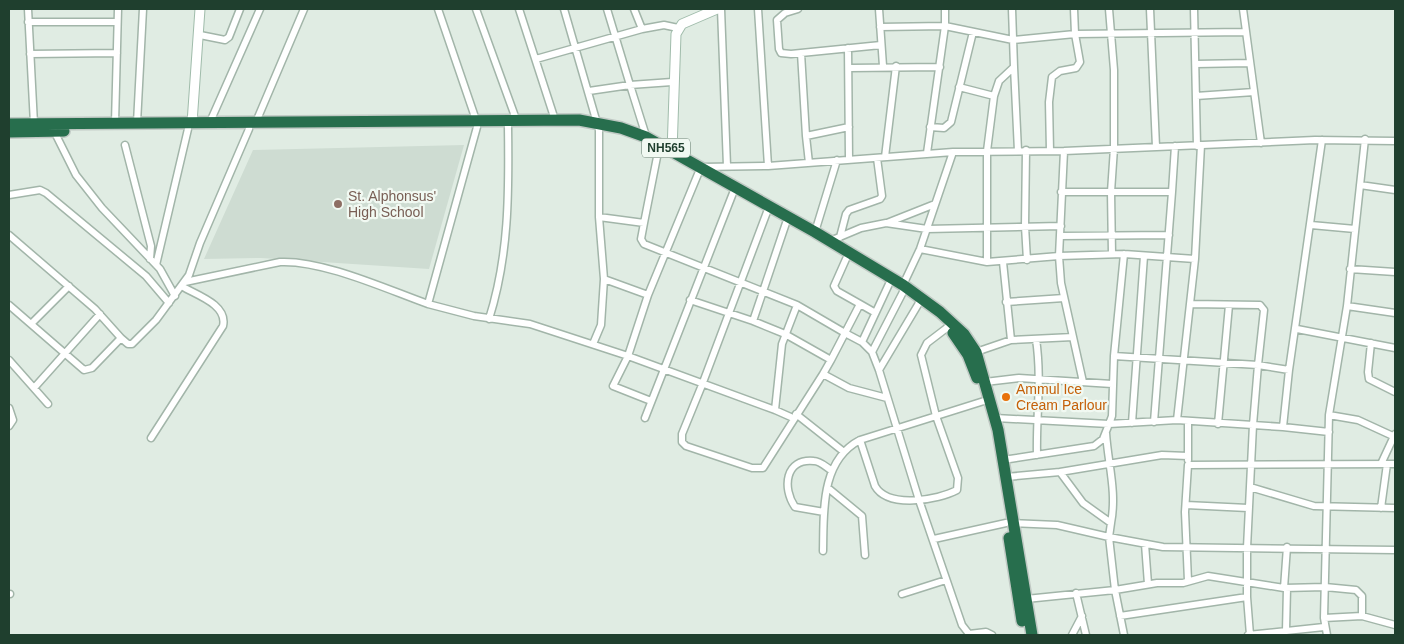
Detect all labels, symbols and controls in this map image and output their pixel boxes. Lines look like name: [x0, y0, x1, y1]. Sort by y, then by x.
road number: NH565: [642, 138, 690, 158]
place label: St. Alphonsus' High School: [348, 188, 436, 220]
marker: St. Alphonsus' High School: [332, 198, 344, 210]
place label: Ammul Ice Cream Parlour: [1016, 381, 1107, 413]
marker: Ammul Ice Cream Parlour: [1000, 391, 1012, 403]

